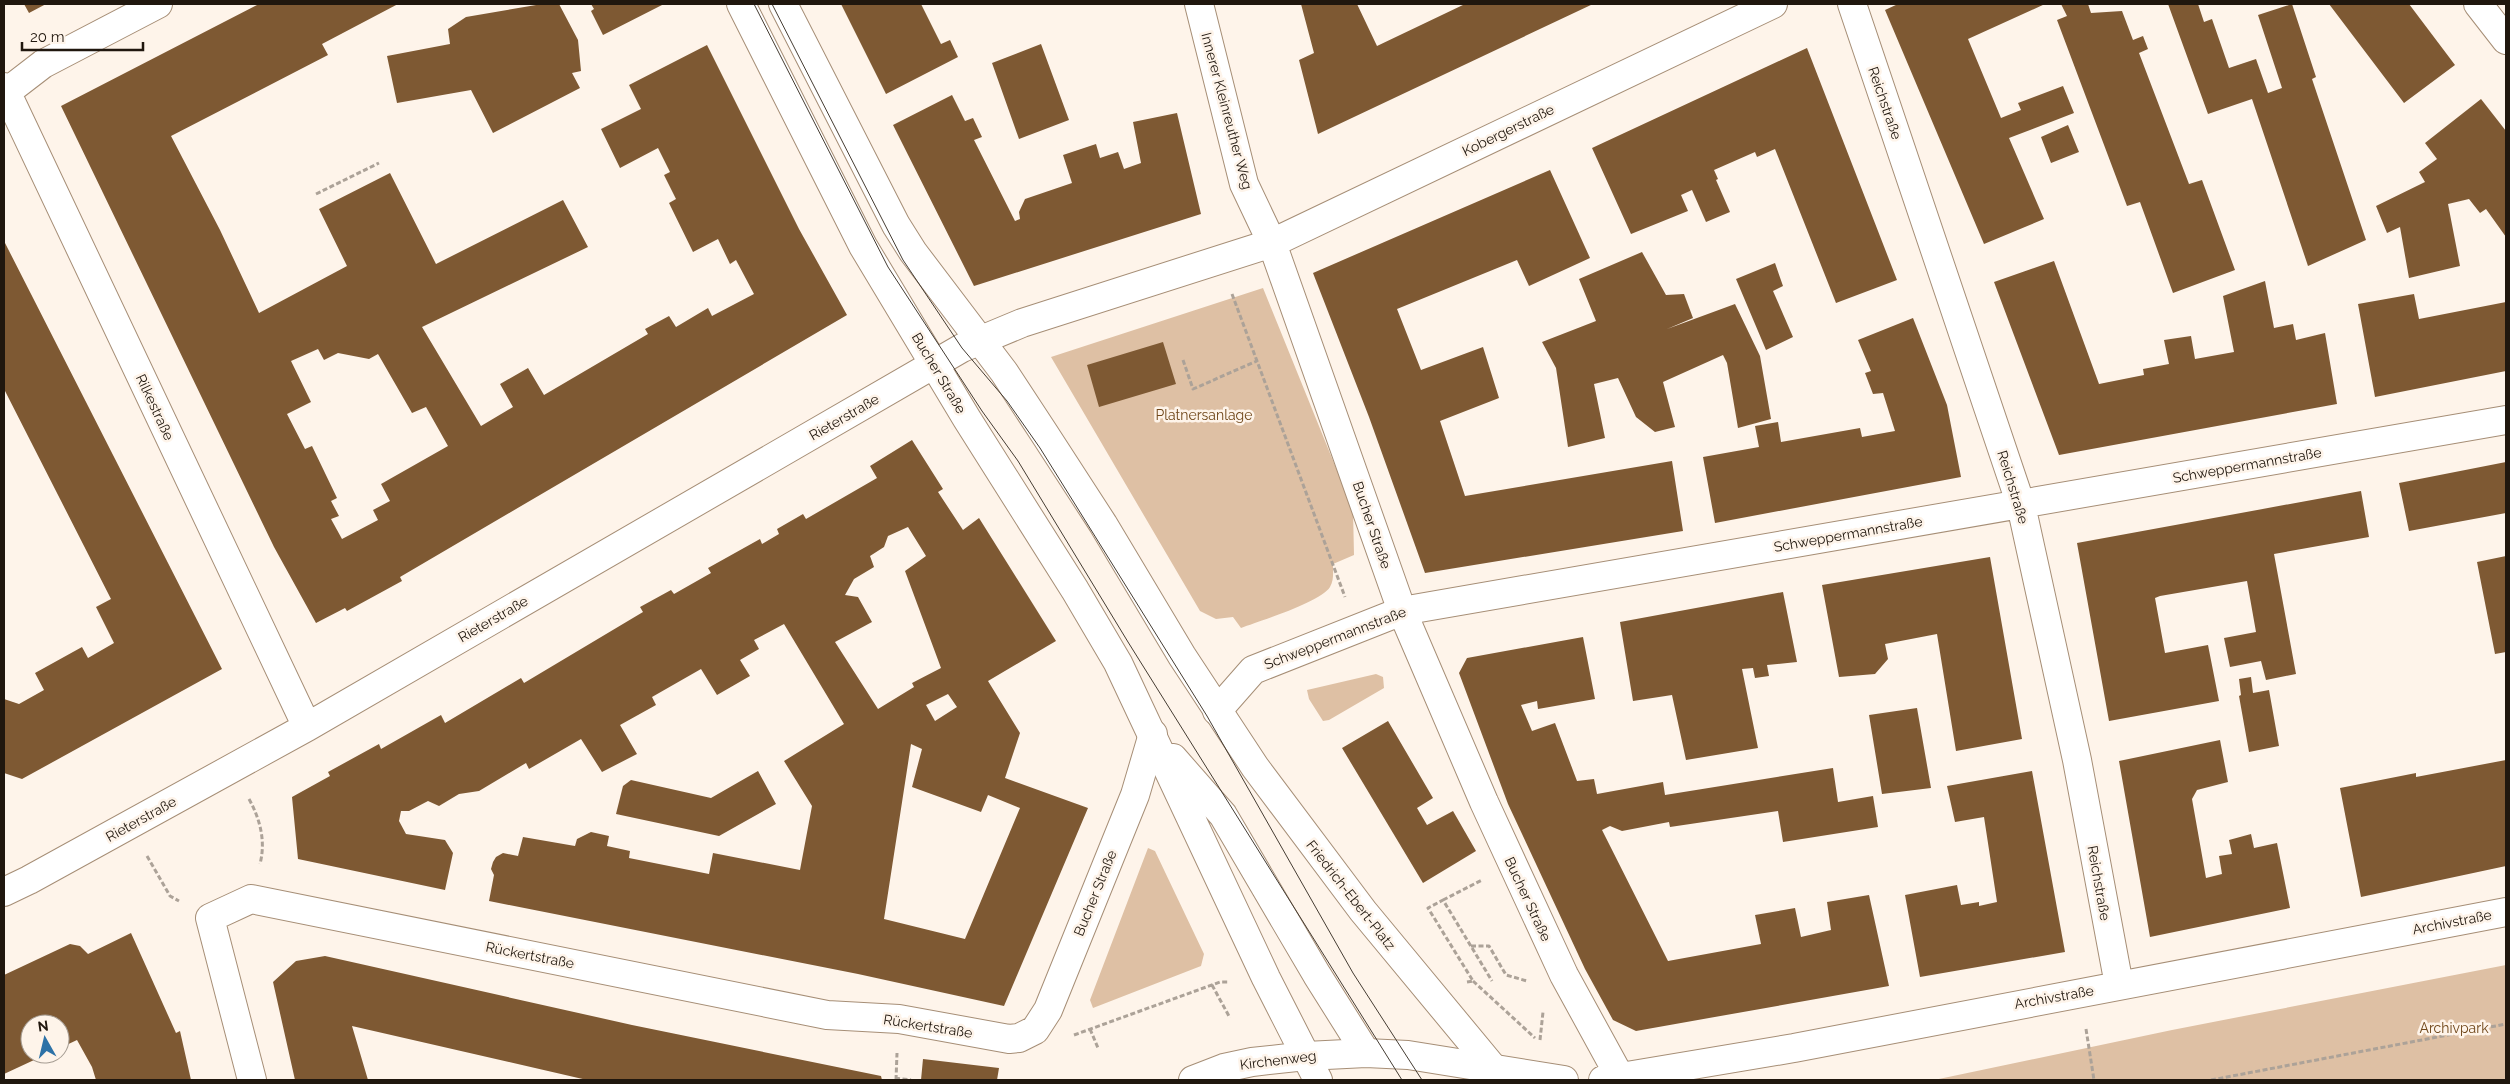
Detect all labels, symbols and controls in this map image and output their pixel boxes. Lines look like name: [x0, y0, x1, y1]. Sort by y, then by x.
scale bar: [22, 20, 144, 52]
text: 20 m: [30, 28, 65, 46]
street label: Innerer Kleinreuther Weg: [1198, 31, 1256, 191]
street label: Reichstraße: [1865, 64, 1905, 142]
street label: Kobergerstraße: [1459, 101, 1557, 159]
street label: Bucher Straße: [909, 330, 969, 416]
street label: Rilkestraße: [133, 371, 177, 443]
street label: Rieterstraße: [806, 391, 882, 443]
park label: Platnersanlage: [1156, 407, 1252, 423]
street label: Schweppermannstraße: [2171, 444, 2323, 486]
street label: Reichstraße: [1994, 448, 2032, 526]
street label: Bucher Straße: [1350, 479, 1394, 571]
street label: Schweppermannstraße: [1772, 513, 1924, 555]
street label: Rieterstraße: [455, 593, 531, 645]
street label: Schweppermannstraße: [1262, 604, 1408, 672]
street label: Rieterstraße: [103, 793, 179, 845]
street label: Friedrich-Ebert-Platz: [1303, 837, 1399, 953]
street label: Reichstraße: [2085, 844, 2113, 922]
street label: Bucher Straße: [1070, 848, 1120, 938]
street label: Bucher Straße: [1501, 854, 1555, 944]
street label: Archivstraße: [2411, 906, 2493, 938]
street label: Rückertstraße: [484, 939, 576, 971]
street label: Archivstraße: [2013, 982, 2095, 1012]
street label: Rückertstraße: [882, 1011, 974, 1041]
north arrow: [20, 1014, 70, 1064]
text: N: [37, 1017, 50, 1035]
park label: Archivpark: [2419, 1020, 2489, 1036]
street label: Kirchenweg: [1239, 1047, 1317, 1073]

